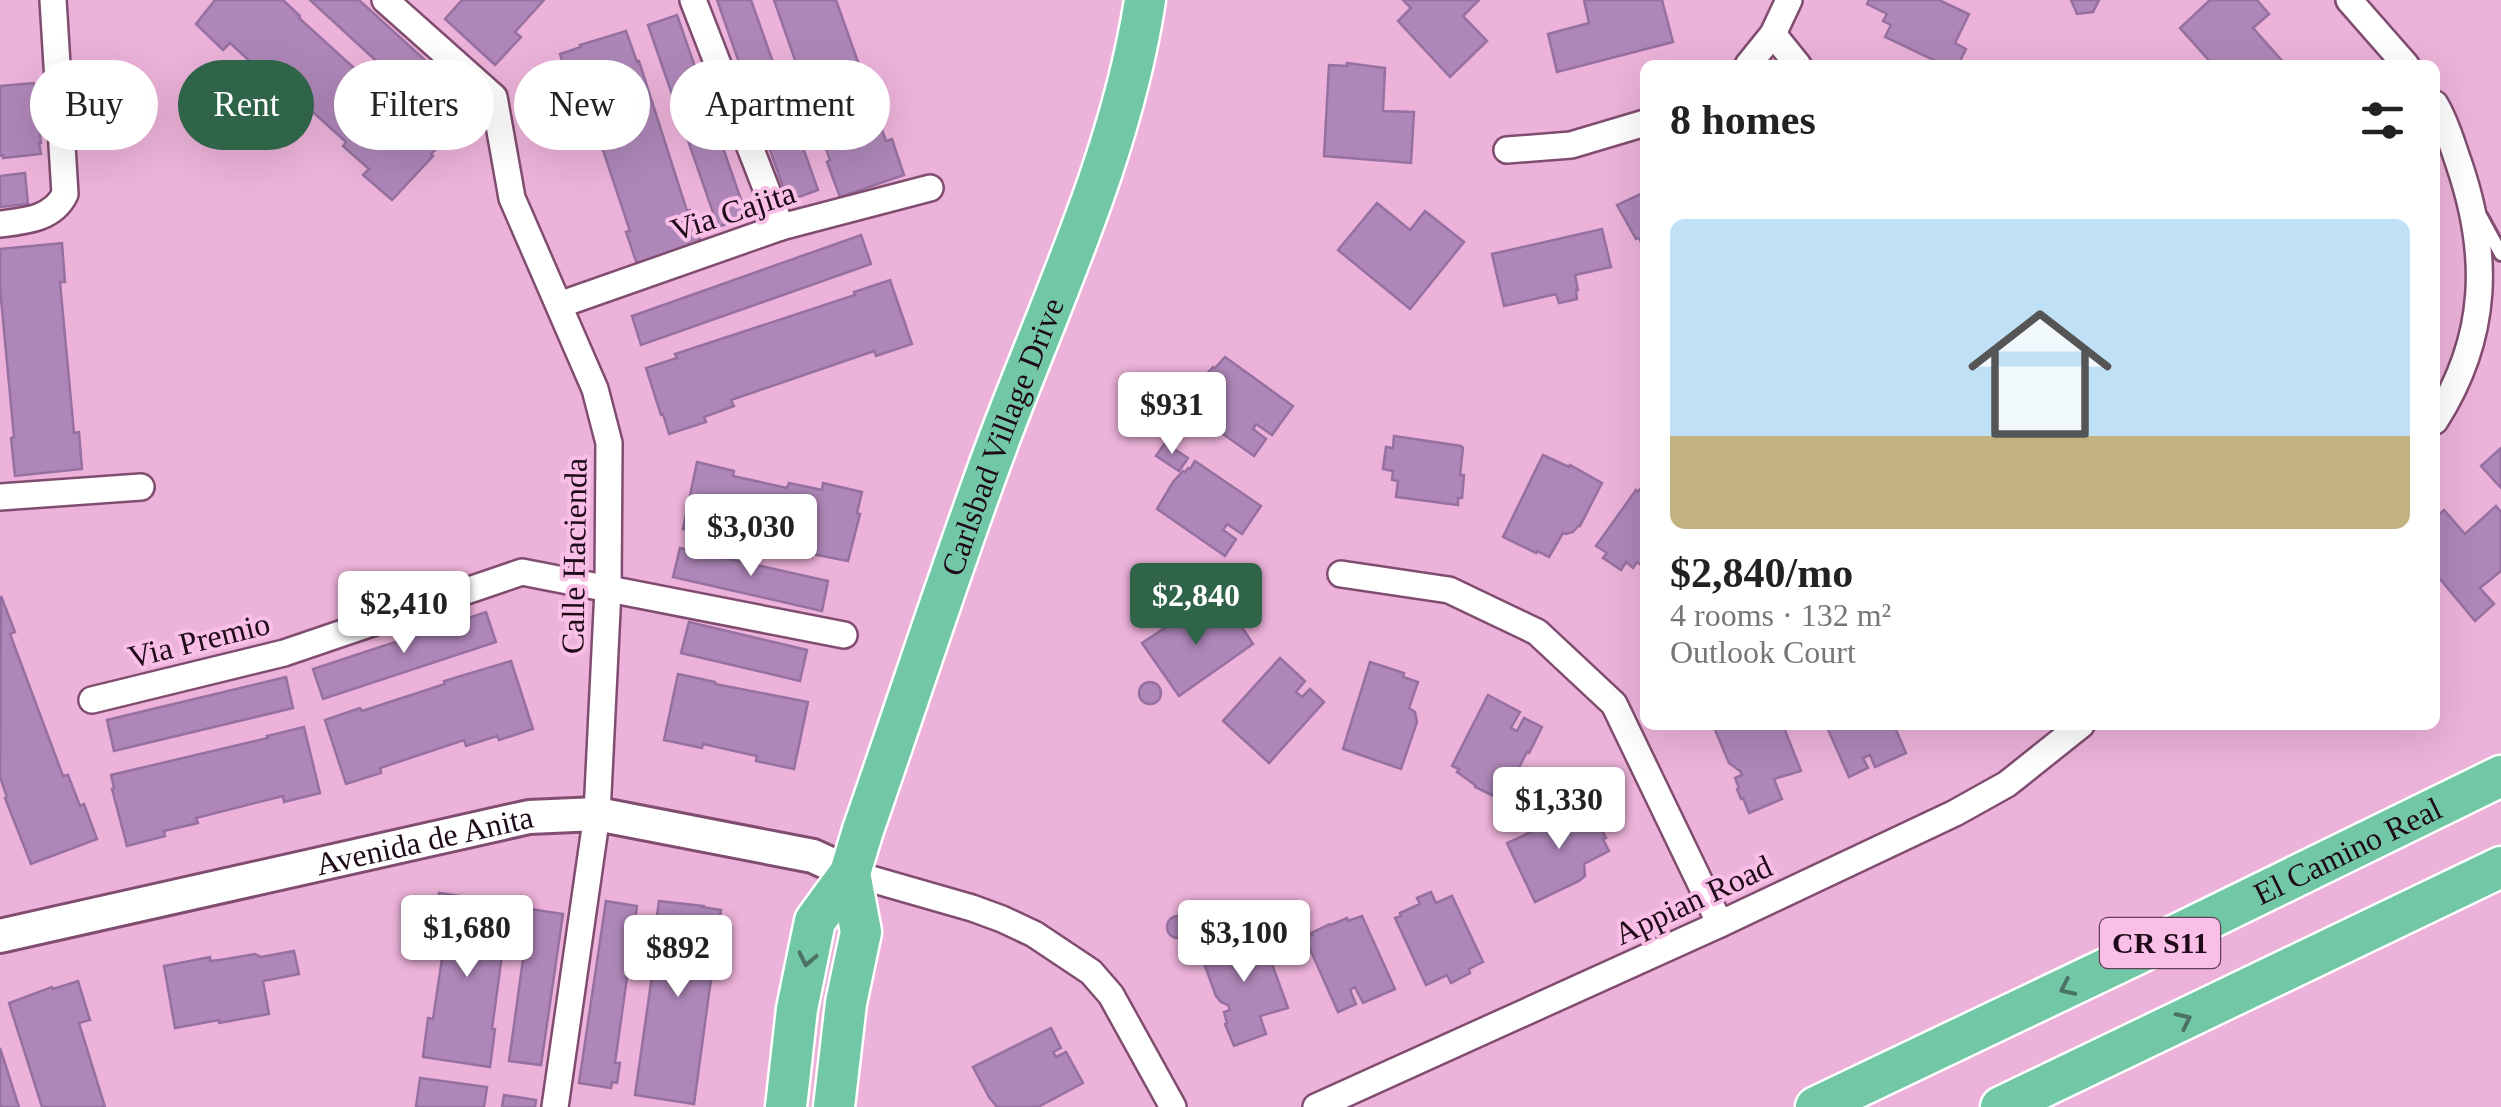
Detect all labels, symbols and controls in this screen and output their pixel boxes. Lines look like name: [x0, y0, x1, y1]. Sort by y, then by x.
chip: Buy: [30, 60, 158, 150]
chip: Rent: [178, 60, 314, 150]
chip: Filters: [334, 60, 494, 150]
chip: New: [514, 60, 650, 150]
chip: Apartment: [670, 60, 890, 150]
icon: filters: [2355, 93, 2410, 148]
text: 8 homes: [1670, 97, 1816, 143]
street label: Via Cajita: [666, 174, 800, 248]
icon: home: [1950, 284, 2130, 464]
street label: Carlsbad Village Drive: [934, 293, 1071, 580]
pin: $931: [1113, 372, 1231, 457]
text: $931: [1140, 386, 1204, 422]
street label: Calle Hacienda: [554, 458, 594, 654]
pin: $3,030: [670, 494, 832, 579]
text: $3,030: [707, 508, 795, 544]
text: $2,840/mo: [1670, 550, 1853, 596]
pin: $2,840: [1115, 563, 1277, 648]
pin: $2,410: [323, 571, 485, 656]
text: $2,840: [1152, 577, 1240, 613]
text: $2,410: [360, 585, 448, 621]
text: 4 rooms · 132 m²: [1670, 597, 1891, 633]
street label: Via Premio: [124, 605, 274, 675]
text: Outlook Court: [1670, 634, 1856, 670]
pin: $1,330: [1478, 767, 1640, 852]
text: $1,330: [1515, 781, 1603, 817]
street label: El Camino Real: [2248, 790, 2447, 912]
street label: Avenida de Anita: [312, 799, 536, 882]
street label: Appian Road: [1608, 848, 1778, 952]
pin: $1,680: [386, 895, 548, 980]
pin: $3,100: [1163, 900, 1325, 985]
text: $1,680: [423, 909, 511, 945]
text: $3,100: [1200, 914, 1288, 950]
pin: $892: [619, 915, 737, 1000]
road number: CR S11: [2100, 918, 2220, 968]
text: $892: [646, 929, 710, 965]
one-way arrow: [798, 950, 819, 967]
one-way arrow: [2059, 975, 2077, 995]
one-way arrow: [2174, 1012, 2192, 1032]

